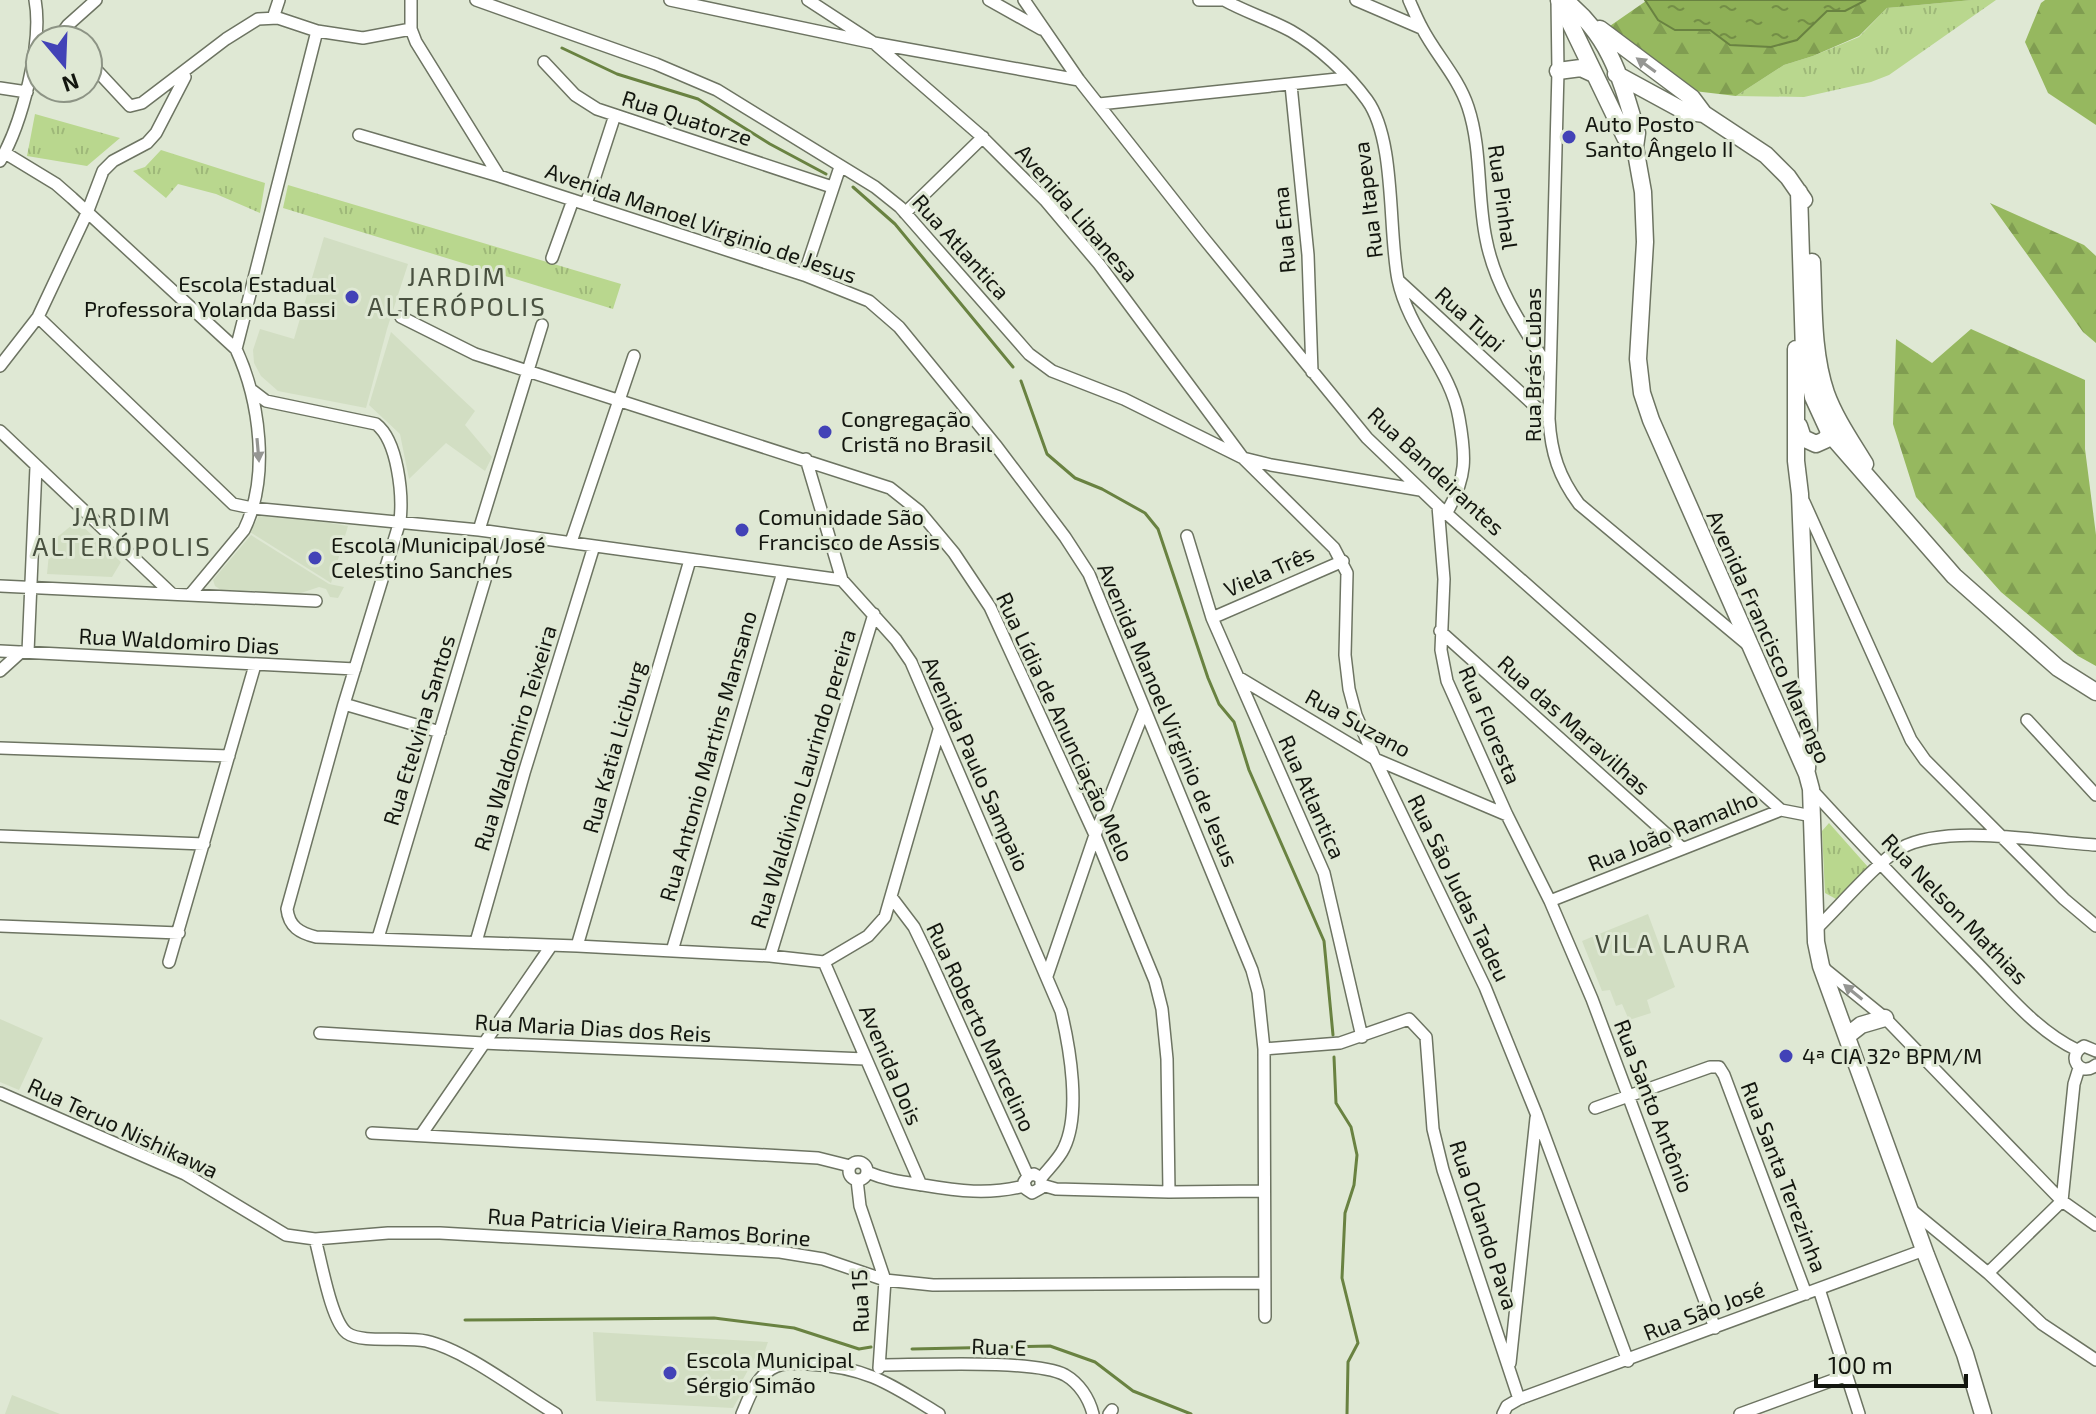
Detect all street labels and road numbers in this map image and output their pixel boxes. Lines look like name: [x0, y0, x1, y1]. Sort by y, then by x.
street label: Rua Quatorze: [619, 84, 756, 151]
street label: Avenida Libanesa: [1011, 138, 1145, 286]
street label: Rua Itapeva: [1347, 140, 1387, 260]
street label: Rua Pinhal: [1484, 143, 1524, 251]
street label: Avenida Manoel Virginio de Jesus: [542, 156, 860, 288]
street label: Rua Ema: [1266, 186, 1300, 274]
street label: Rua Atlantica: [908, 188, 1016, 304]
street label: Rua Tupi: [1431, 280, 1511, 356]
street label: Rua Brás Cubas: [1519, 288, 1545, 442]
street label: Rua Bandeirantes: [1363, 401, 1510, 540]
street label: Avenida Francisco Marengo: [1702, 506, 1838, 767]
street label: Viela Três: [1219, 539, 1318, 601]
street label: Avenida Manoel Virginio de Jesus: [1093, 559, 1245, 870]
street label: Rua Lídia de Anunciação Melo: [990, 588, 1140, 866]
street label: Rua Antonio Martins Mansano: [653, 607, 761, 904]
street label: Rua Waldomiro Dias: [78, 622, 280, 658]
street label: Rua Waldomiro Teixeira: [467, 622, 561, 854]
street label: Rua Waldivino Laurindo pereira: [744, 626, 860, 932]
street label: Rua Etelvina Santos: [377, 631, 459, 828]
street label: Rua das Maravilhas: [1493, 649, 1656, 799]
street label: Avenida Paulo Sampaio: [918, 652, 1036, 875]
street label: Rua Katia Liciburg: [576, 658, 650, 836]
street label: Rua Floresta: [1454, 662, 1528, 788]
street label: Rua Suzano: [1301, 682, 1416, 762]
street label: Rua Atlantica: [1274, 731, 1352, 862]
street label: Rua João Ramalho: [1584, 784, 1761, 876]
street label: Rua São Judas Tadeu: [1403, 790, 1516, 985]
street label: Rua Nelson Mathias: [1877, 827, 2034, 989]
street label: Rua Roberto Marcelino: [922, 918, 1042, 1135]
street label: Avenida Dois: [855, 1001, 929, 1129]
street label: Rua Maria Dias dos Reis: [474, 1008, 712, 1046]
street label: Rua Santo Antônio: [1610, 1015, 1700, 1196]
street label: Rua Teruo Nishikawa: [24, 1072, 223, 1183]
street label: Rua Santa Terezinha: [1737, 1078, 1833, 1276]
street label: Rua Orlando Pava: [1445, 1137, 1525, 1313]
street label: Rua Patricia Vieira Ramos Borine: [487, 1202, 812, 1250]
street label: Rua 15: [845, 1269, 873, 1333]
street label: Rua São José: [1639, 1275, 1768, 1345]
street label: Rua E: [971, 1332, 1027, 1360]

